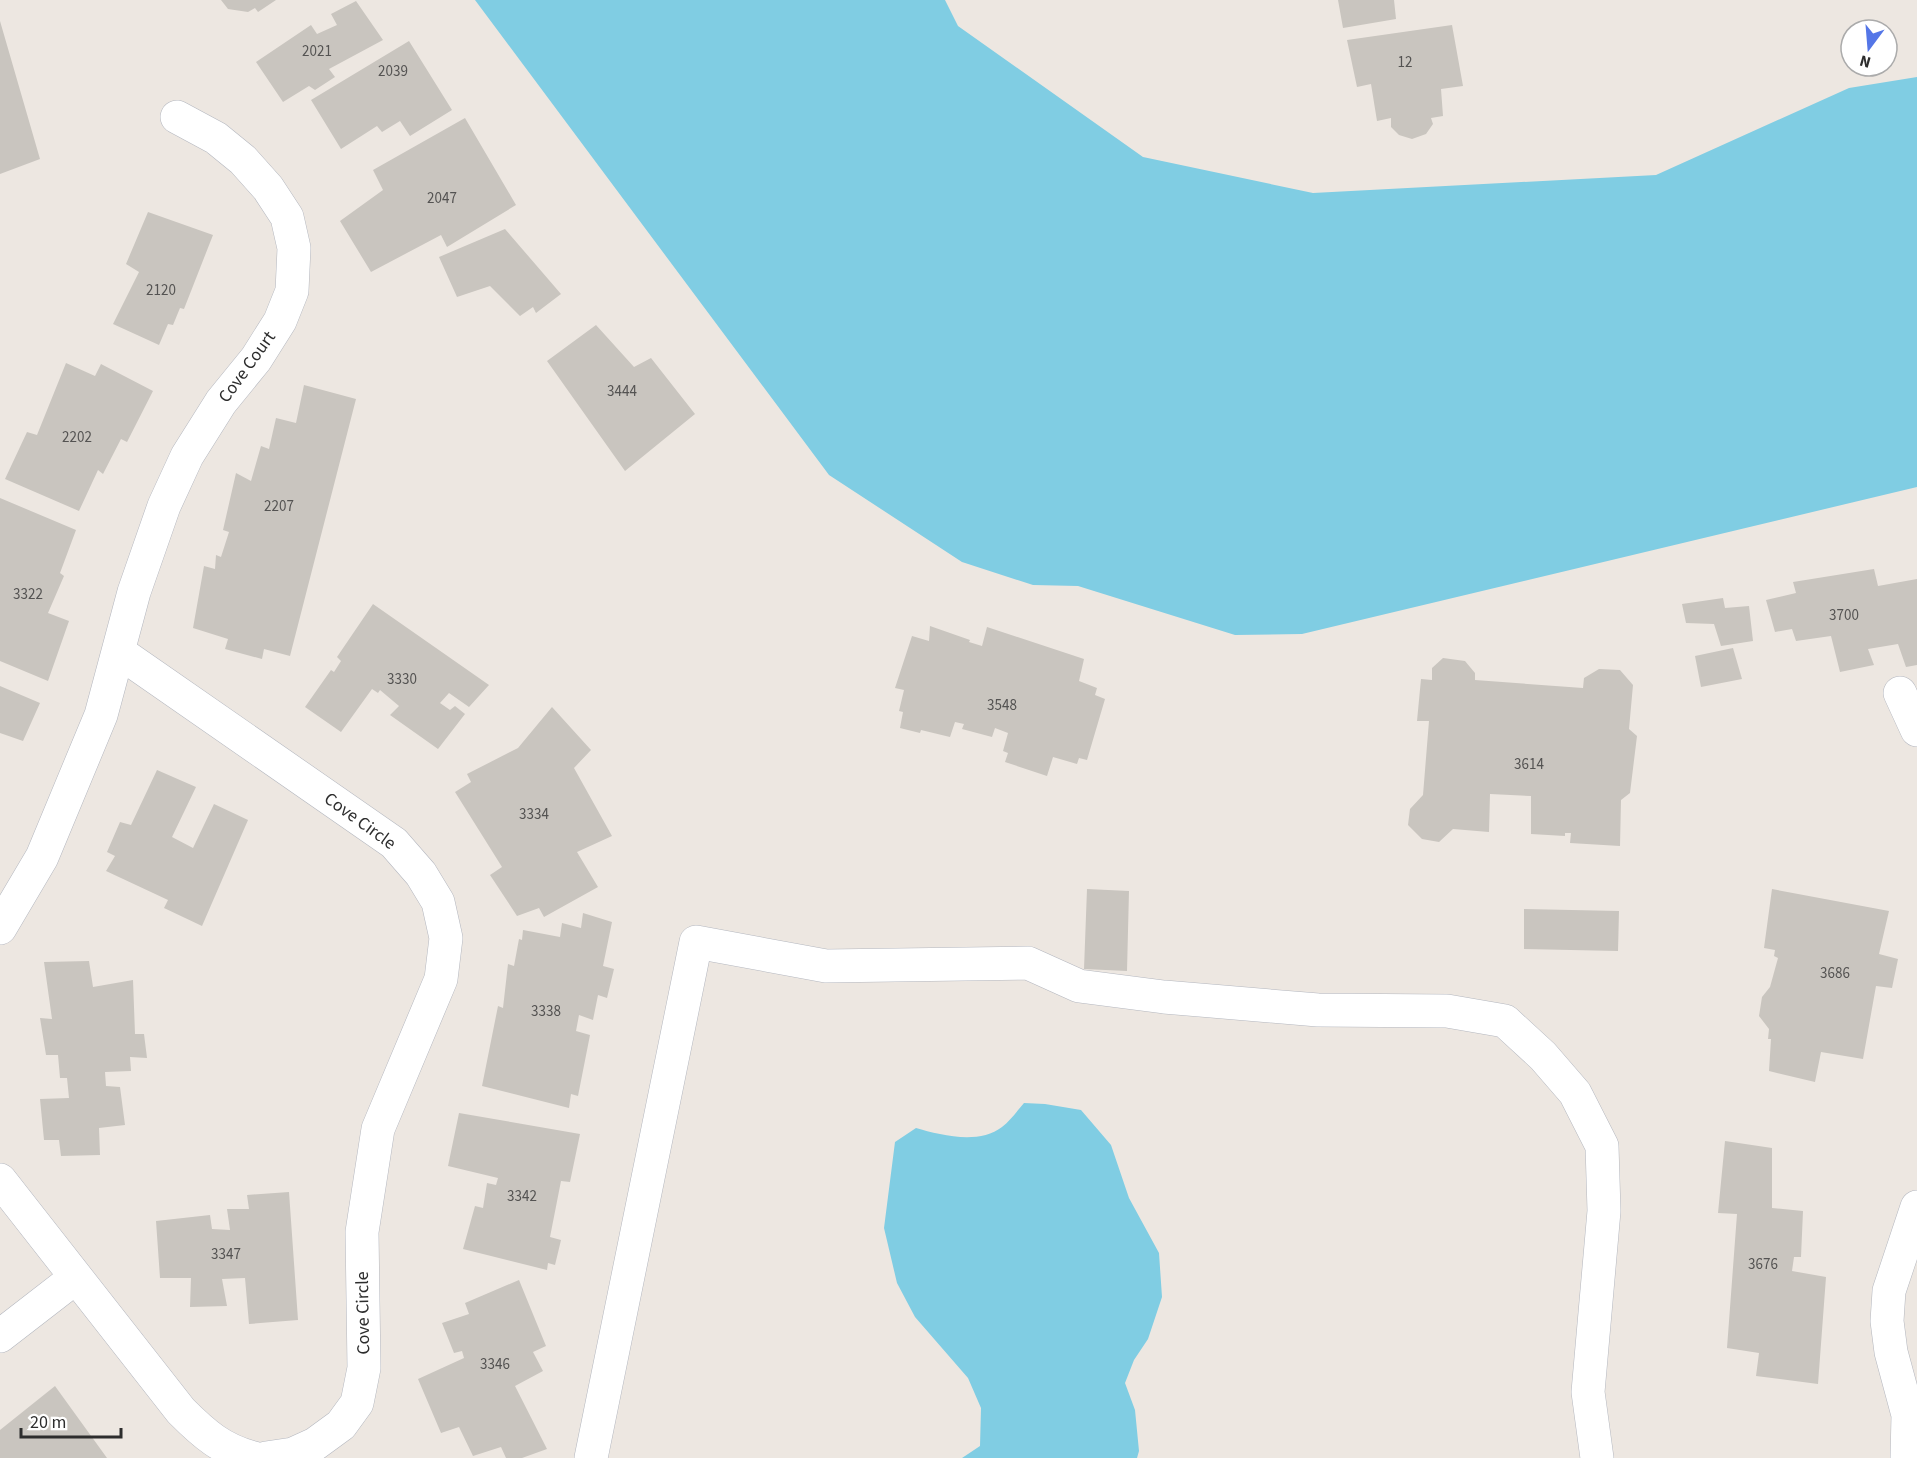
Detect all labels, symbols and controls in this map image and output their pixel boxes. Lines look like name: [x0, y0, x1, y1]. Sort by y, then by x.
north arrow: [1839, 18, 1899, 78]
house number: 2021: [302, 41, 332, 62]
text: N: [1857, 49, 1873, 73]
house number: 12: [1398, 52, 1412, 73]
house number: 2039: [378, 61, 408, 82]
house number: 2047: [427, 188, 457, 209]
house number: 2120: [146, 280, 176, 301]
street label: Cove Court: [212, 326, 282, 408]
house number: 3444: [607, 381, 637, 402]
house number: 2202: [62, 427, 92, 448]
house number: 2207: [264, 496, 294, 517]
house number: 3322: [13, 584, 43, 605]
house number: 3700: [1829, 605, 1859, 626]
house number: 3330: [387, 669, 417, 690]
house number: 3548: [987, 695, 1017, 716]
house number: 3614: [1514, 754, 1544, 775]
street label: Cove Circle: [319, 786, 401, 856]
house number: 3334: [519, 804, 549, 825]
house number: 3686: [1820, 963, 1850, 984]
house number: 3338: [531, 1001, 561, 1022]
house number: 3342: [507, 1186, 537, 1207]
house number: 3347: [211, 1244, 241, 1265]
house number: 3676: [1748, 1254, 1778, 1275]
street label: Cove Circle: [350, 1271, 376, 1355]
house number: 3346: [480, 1354, 510, 1375]
scale bar: [21, 1401, 122, 1439]
text: 20 m: [30, 1410, 66, 1435]

